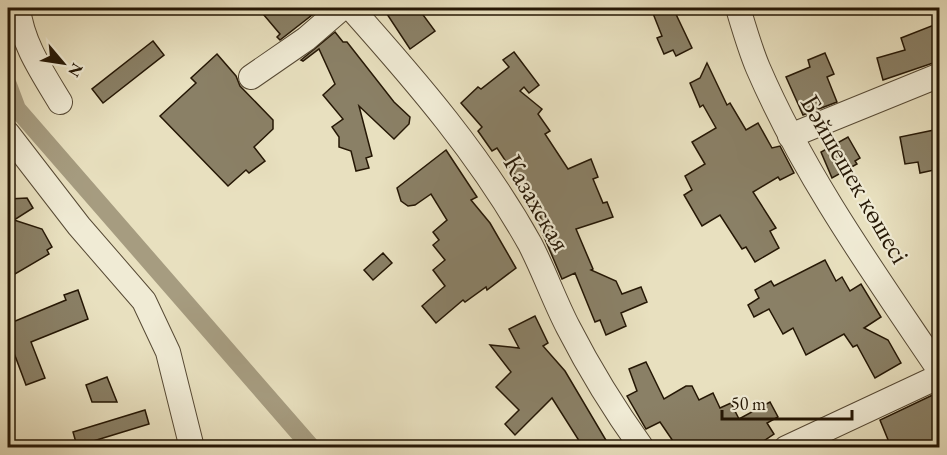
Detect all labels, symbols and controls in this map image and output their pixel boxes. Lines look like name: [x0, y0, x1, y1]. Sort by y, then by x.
north arrow: [33, 33, 93, 93]
text: N: [63, 59, 88, 81]
street label: Бәйшешек көшесі: [793, 88, 918, 270]
street label: Казахская: [496, 148, 579, 258]
scale bar: [722, 383, 852, 421]
text: 50 m: [731, 392, 766, 415]

